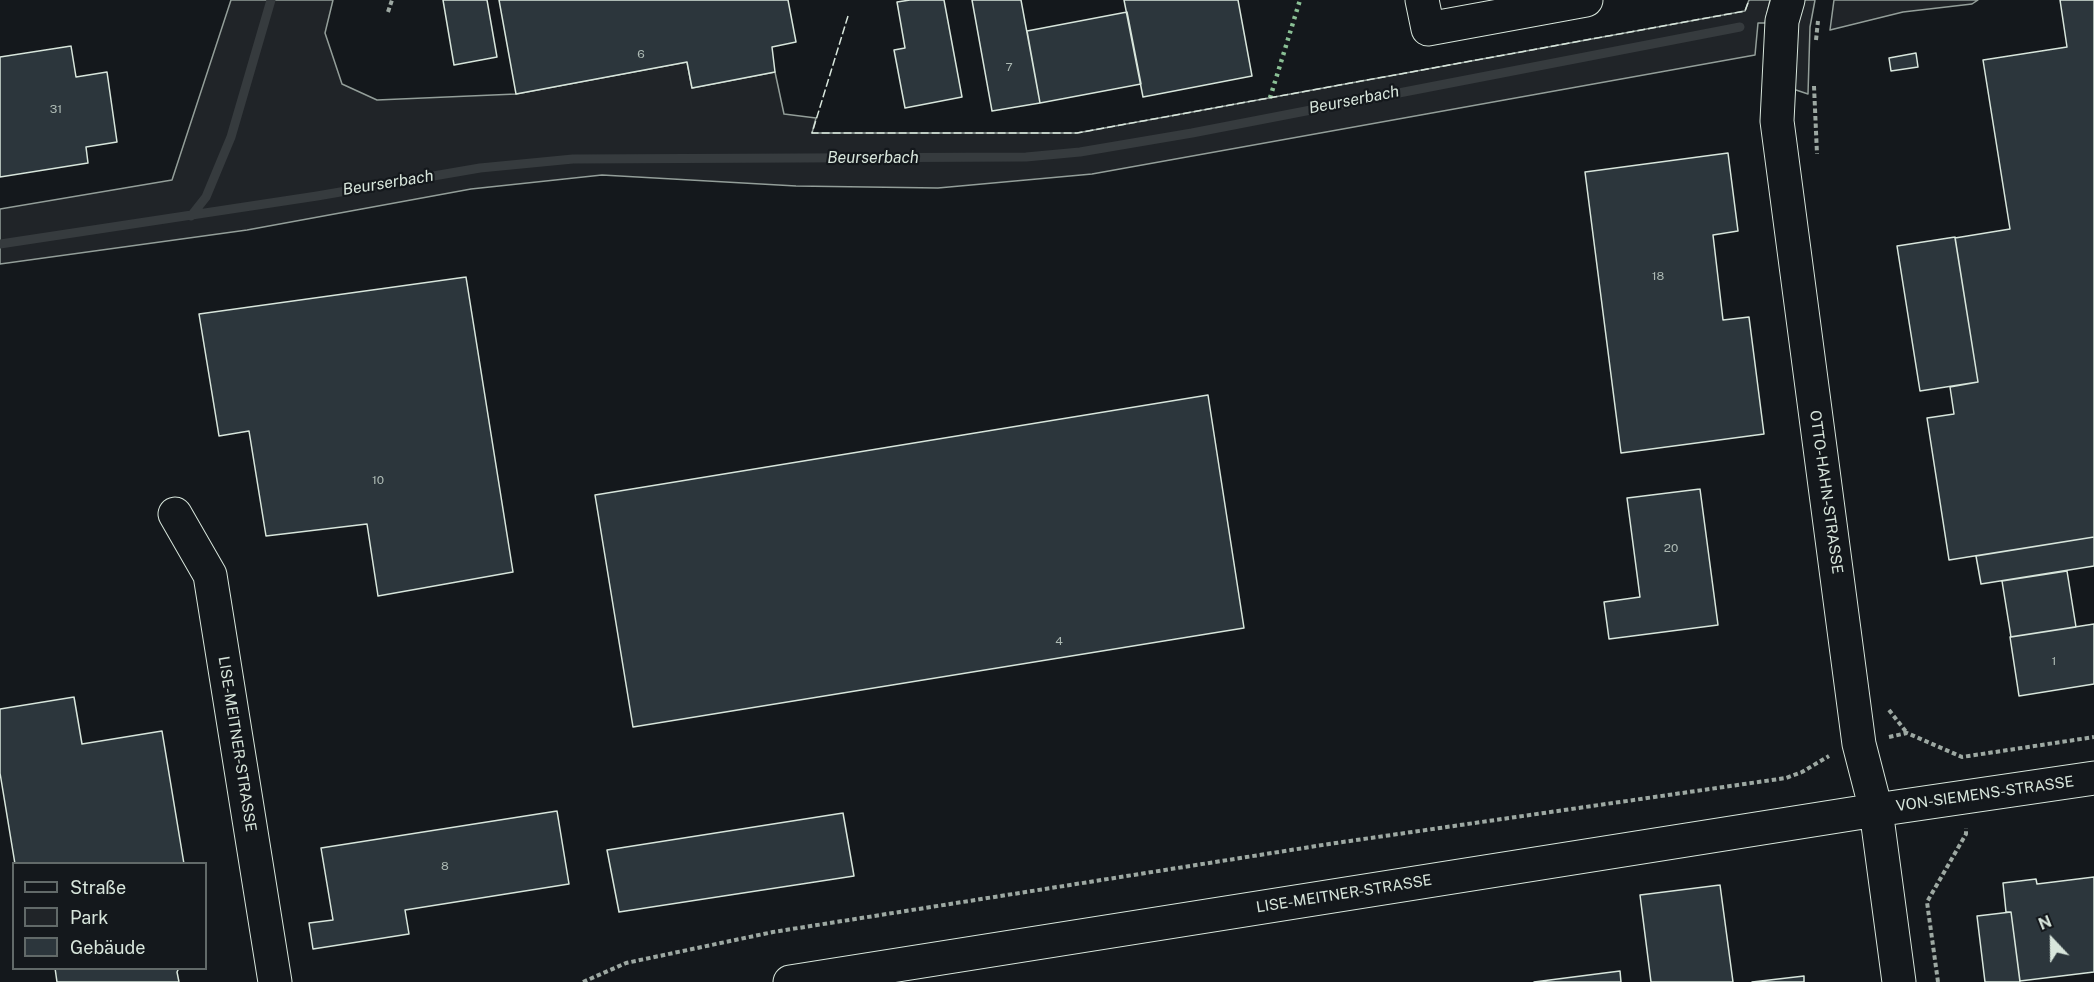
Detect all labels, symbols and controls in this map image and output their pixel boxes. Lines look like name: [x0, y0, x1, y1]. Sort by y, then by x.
house number: 6: [637, 47, 645, 61]
house number: 7: [1005, 60, 1013, 74]
water label: Beurserbach: [1307, 82, 1401, 118]
house number: 31: [50, 102, 62, 116]
water label: Beurserbach: [827, 148, 919, 168]
water label: Beurserbach: [341, 166, 435, 200]
house number: 18: [1652, 269, 1664, 283]
street label: OTTO-HAHN-STRASSE: [1806, 409, 1846, 575]
house number: 10: [372, 473, 384, 487]
house number: 20: [1664, 541, 1678, 555]
house number: 4: [1055, 634, 1063, 648]
house number: 1: [2052, 654, 2056, 668]
street label: LISE-MEITNER-STRASSE: [214, 655, 260, 833]
street label: VON-SIEMENS-STRASSE: [1895, 773, 2075, 815]
house number: 8: [441, 859, 449, 873]
legend: [12, 862, 207, 970]
street label: LISE-MEITNER-STRASSE: [1255, 871, 1433, 917]
text: Straße: [70, 877, 126, 898]
text: Park: [70, 907, 108, 928]
north arrow: [2022, 910, 2082, 970]
text: N: [2036, 912, 2054, 934]
text: Gebäude: [70, 937, 145, 958]

